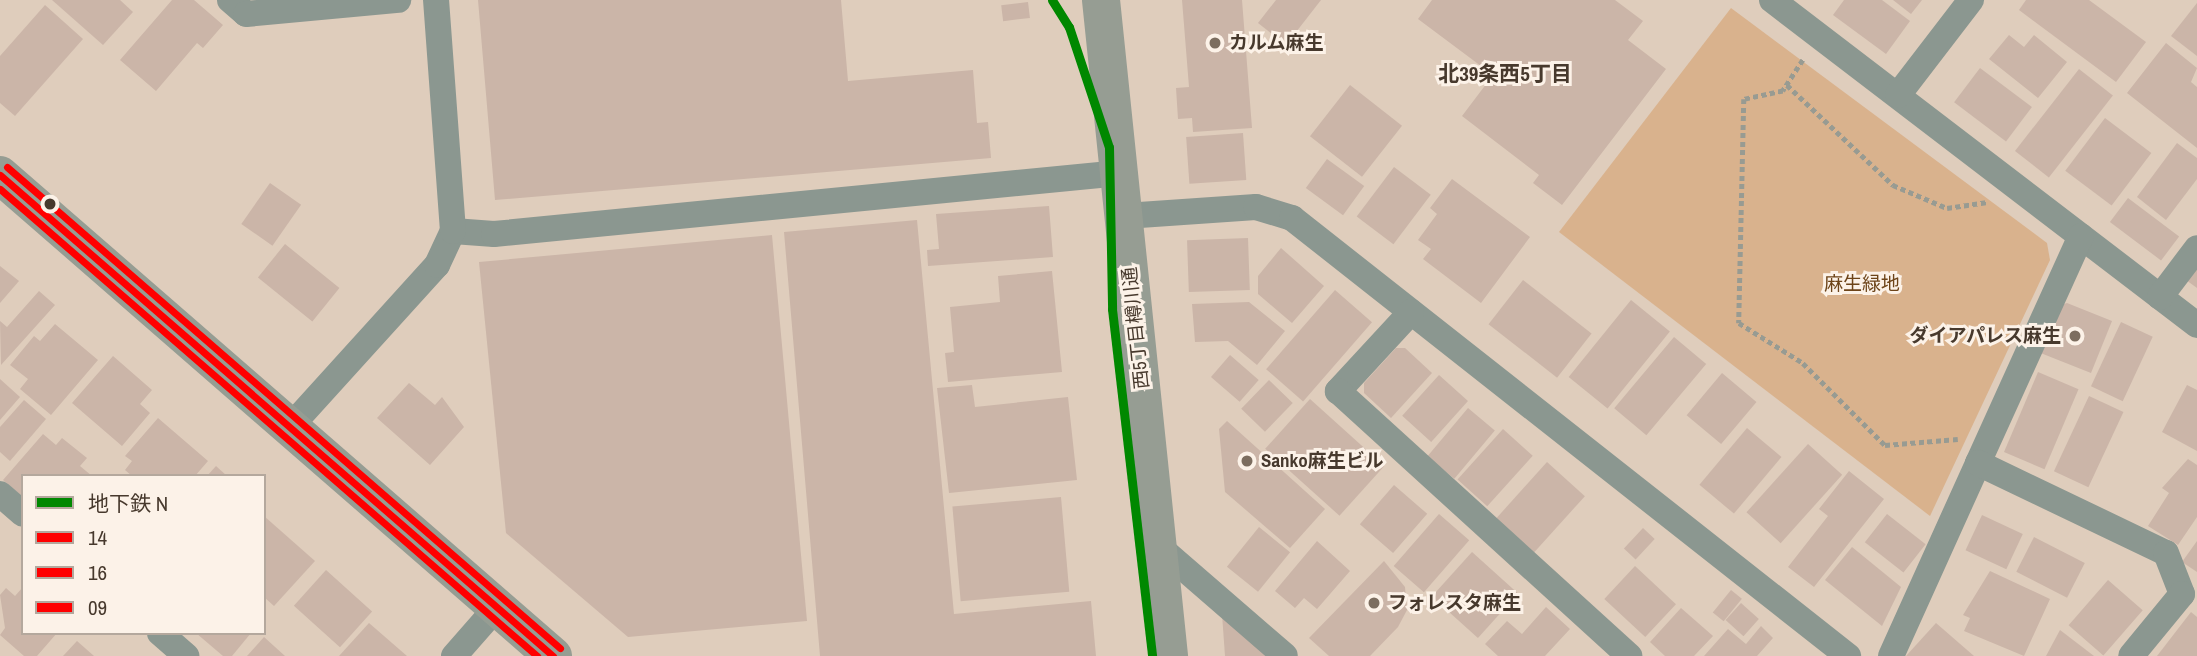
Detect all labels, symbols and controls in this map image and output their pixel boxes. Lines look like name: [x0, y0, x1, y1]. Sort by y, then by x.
place label: カルム麻生: [1229, 32, 1324, 54]
marker: カルム麻生: [1207, 35, 1223, 51]
district label: 北39条西5丁目: [1438, 61, 1572, 87]
unlabelled marker: [43, 197, 57, 211]
street label: 西5丁目樽川通: [1118, 266, 1154, 390]
park label: 麻生緑地: [1824, 273, 1900, 295]
place label: ダイアパレス麻生: [1909, 325, 2061, 347]
marker: ダイアパレス麻生: [2067, 328, 2083, 344]
place label: Sanko麻生ビル: [1261, 450, 1384, 472]
marker: Sanko麻生ビル: [1239, 453, 1255, 469]
legend: [21, 474, 266, 635]
text: 地下鉄 N: [88, 489, 168, 518]
text: 14: [88, 523, 107, 552]
text: 16: [88, 558, 107, 587]
place label: フォレスタ麻生: [1388, 592, 1521, 614]
text: 09: [88, 593, 107, 622]
marker: フォレスタ麻生: [1366, 595, 1382, 611]

